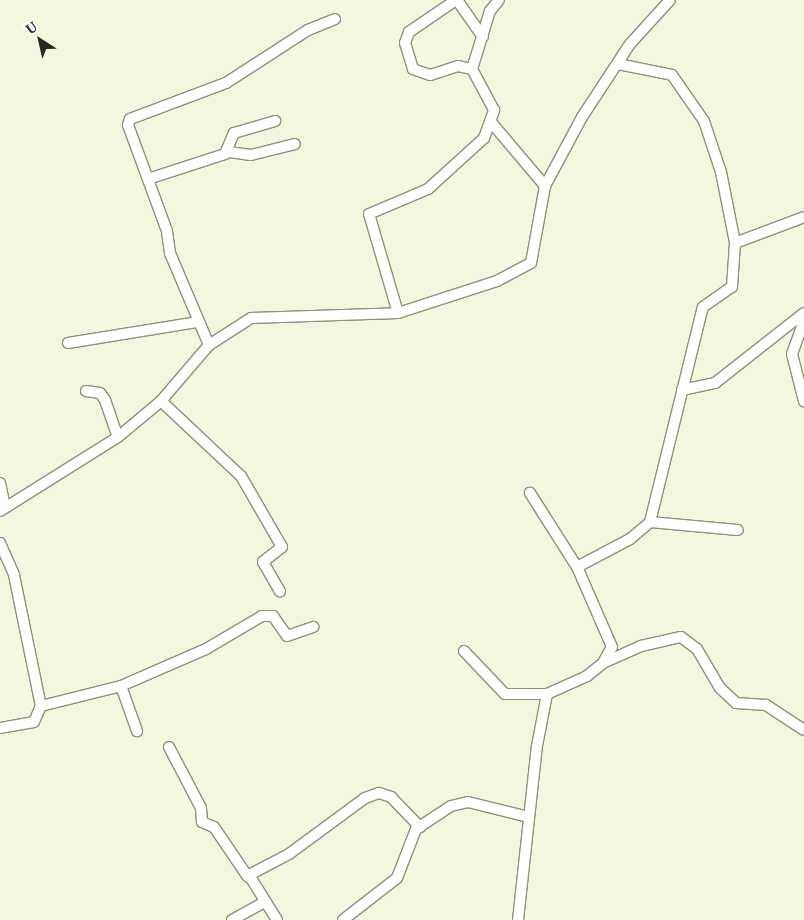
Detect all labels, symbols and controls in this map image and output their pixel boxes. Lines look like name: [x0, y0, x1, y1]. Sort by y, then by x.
north arrow: [15, 15, 65, 65]
text: U: [22, 17, 41, 38]

